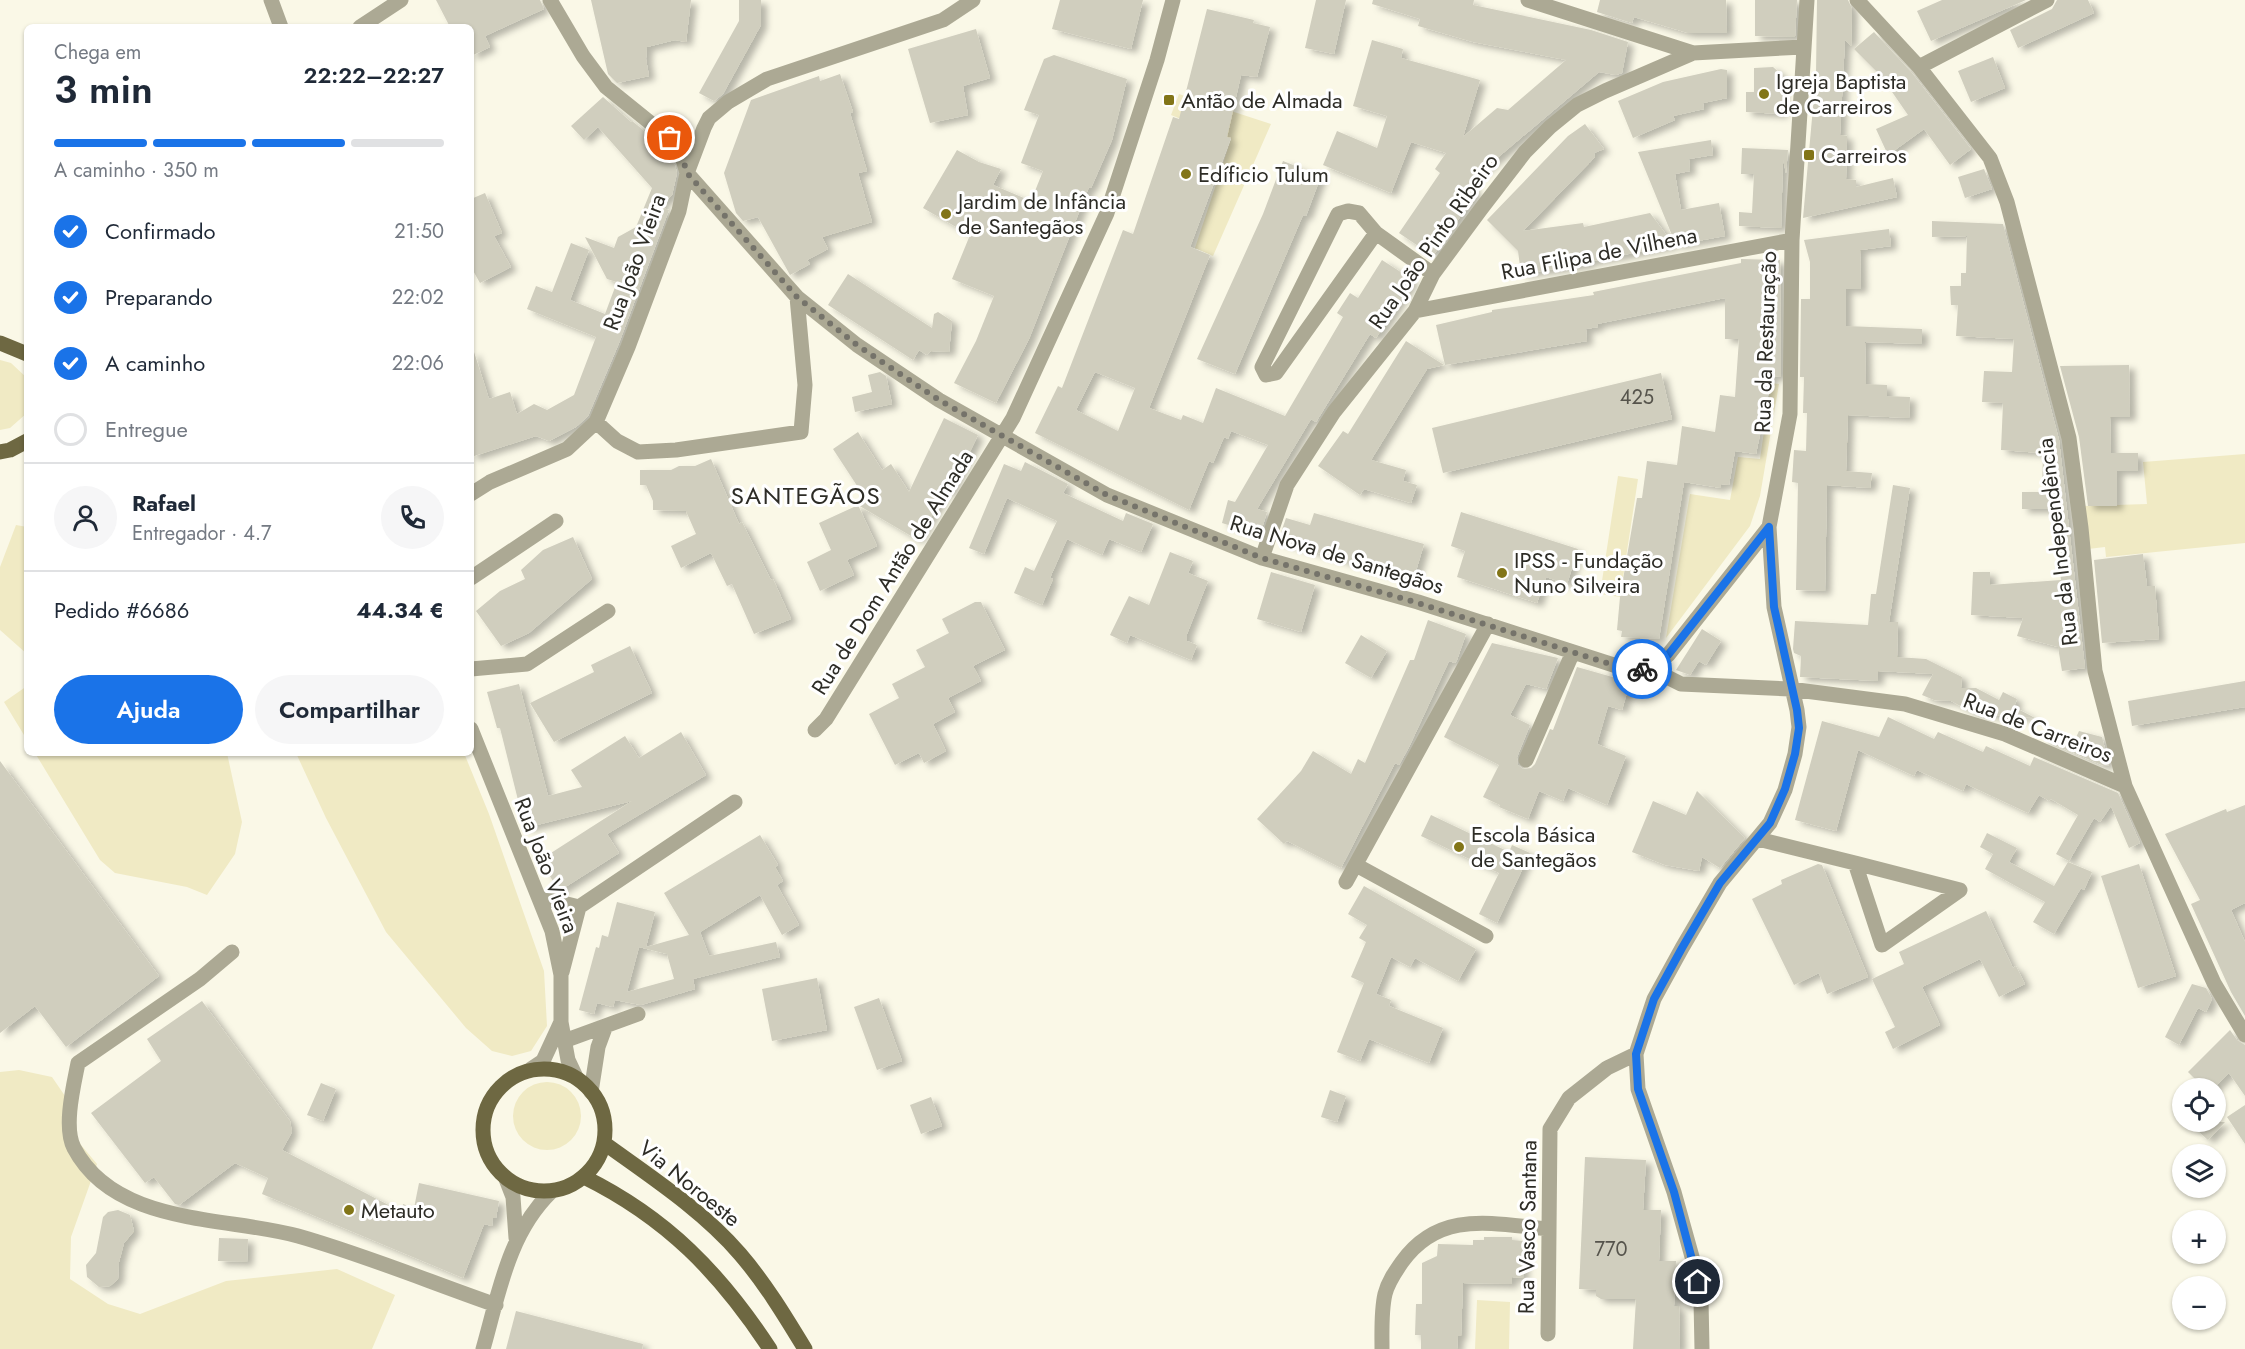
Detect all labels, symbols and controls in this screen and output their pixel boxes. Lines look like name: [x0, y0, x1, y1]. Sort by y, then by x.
text: Chega em: [54, 38, 141, 67]
text: 22:22–22:27: [304, 59, 444, 91]
text: 3 min: [54, 61, 153, 118]
place label: Igreja Baptista de Carreiros: [1776, 65, 1906, 122]
place label: Antão de Almada: [1181, 84, 1343, 116]
marker: Igreja Baptista de Carreiros: [1757, 87, 1771, 101]
marker: Antão de Almada: [1162, 93, 1176, 107]
pin: [644, 112, 695, 163]
icon: bag: [653, 121, 686, 154]
place label: Carreiros: [1821, 139, 1907, 171]
street label: Rua João Pinto Ribeiro: [1360, 147, 1506, 335]
marker: Carreiros: [1802, 148, 1816, 162]
text: A caminho · 350 m: [54, 156, 219, 185]
place label: Edíficio Tulum: [1198, 158, 1329, 190]
marker: Edíficio Tulum: [1179, 167, 1193, 181]
place label: Jardim de Infância de Santegãos: [955, 185, 1126, 242]
street label: Rua João Vieira: [595, 189, 673, 335]
marker: Jardim de Infância de Santegãos: [939, 207, 953, 221]
icon: check: [54, 215, 87, 248]
text: Confirmado: [105, 215, 215, 247]
text: 21:50: [394, 217, 444, 246]
street label: Rua Filipa de Vilhena: [1498, 218, 1700, 288]
street label: Rua da Restauração: [1746, 250, 1784, 434]
icon: check: [54, 281, 87, 314]
text: Preparando: [105, 281, 213, 313]
text: 22:02: [392, 283, 444, 312]
icon: check: [54, 347, 87, 380]
text: A caminho: [105, 347, 205, 379]
text: 22:06: [392, 349, 444, 378]
house number: 425: [1620, 383, 1654, 412]
text: Entregue: [105, 413, 188, 445]
street label: Rua da Independência: [2028, 436, 2086, 648]
street label: Rua de Dom Antão de Almada: [803, 443, 981, 701]
district label: SANTEGÃOS: [731, 478, 881, 513]
button: person: [54, 486, 117, 549]
button: phone: [381, 486, 444, 549]
text: Rafael: [132, 487, 196, 519]
street label: Rua Nova de Santegãos: [1226, 506, 1448, 602]
text: Entregador · 4.7: [132, 519, 272, 548]
place label: IPSS - Fundação Nuno Silveira: [1514, 544, 1663, 601]
marker: IPSS - Fundação Nuno Silveira: [1495, 566, 1509, 580]
text: Pedido #6686: [54, 594, 189, 626]
text: 44.34 €: [356, 594, 444, 626]
courier: [1612, 639, 1672, 699]
icon: bike: [1626, 653, 1659, 686]
button: Ajuda: [54, 675, 243, 744]
button: Compartilhar: [255, 675, 444, 744]
street label: Rua de Carreiros: [1959, 684, 2117, 770]
street label: Rua João Vieira: [506, 792, 588, 938]
place label: Escola Básica de Santegãos: [1471, 818, 1596, 875]
marker: Escola Básica de Santegãos: [1452, 840, 1466, 854]
map controls: [2172, 1078, 2226, 1330]
button: locate: [2172, 1078, 2226, 1132]
street label: Via Noroeste: [632, 1132, 748, 1234]
street label: Rua Vasco Santana: [1509, 1140, 1545, 1314]
button: layers: [2172, 1144, 2226, 1198]
place label: Metauto: [361, 1194, 435, 1226]
marker: Metauto: [342, 1203, 356, 1217]
button: +: [2172, 1210, 2226, 1264]
house number: 770: [1595, 1235, 1628, 1264]
pin: [1672, 1256, 1723, 1307]
icon: home: [1681, 1265, 1714, 1298]
button: −: [2172, 1276, 2226, 1330]

